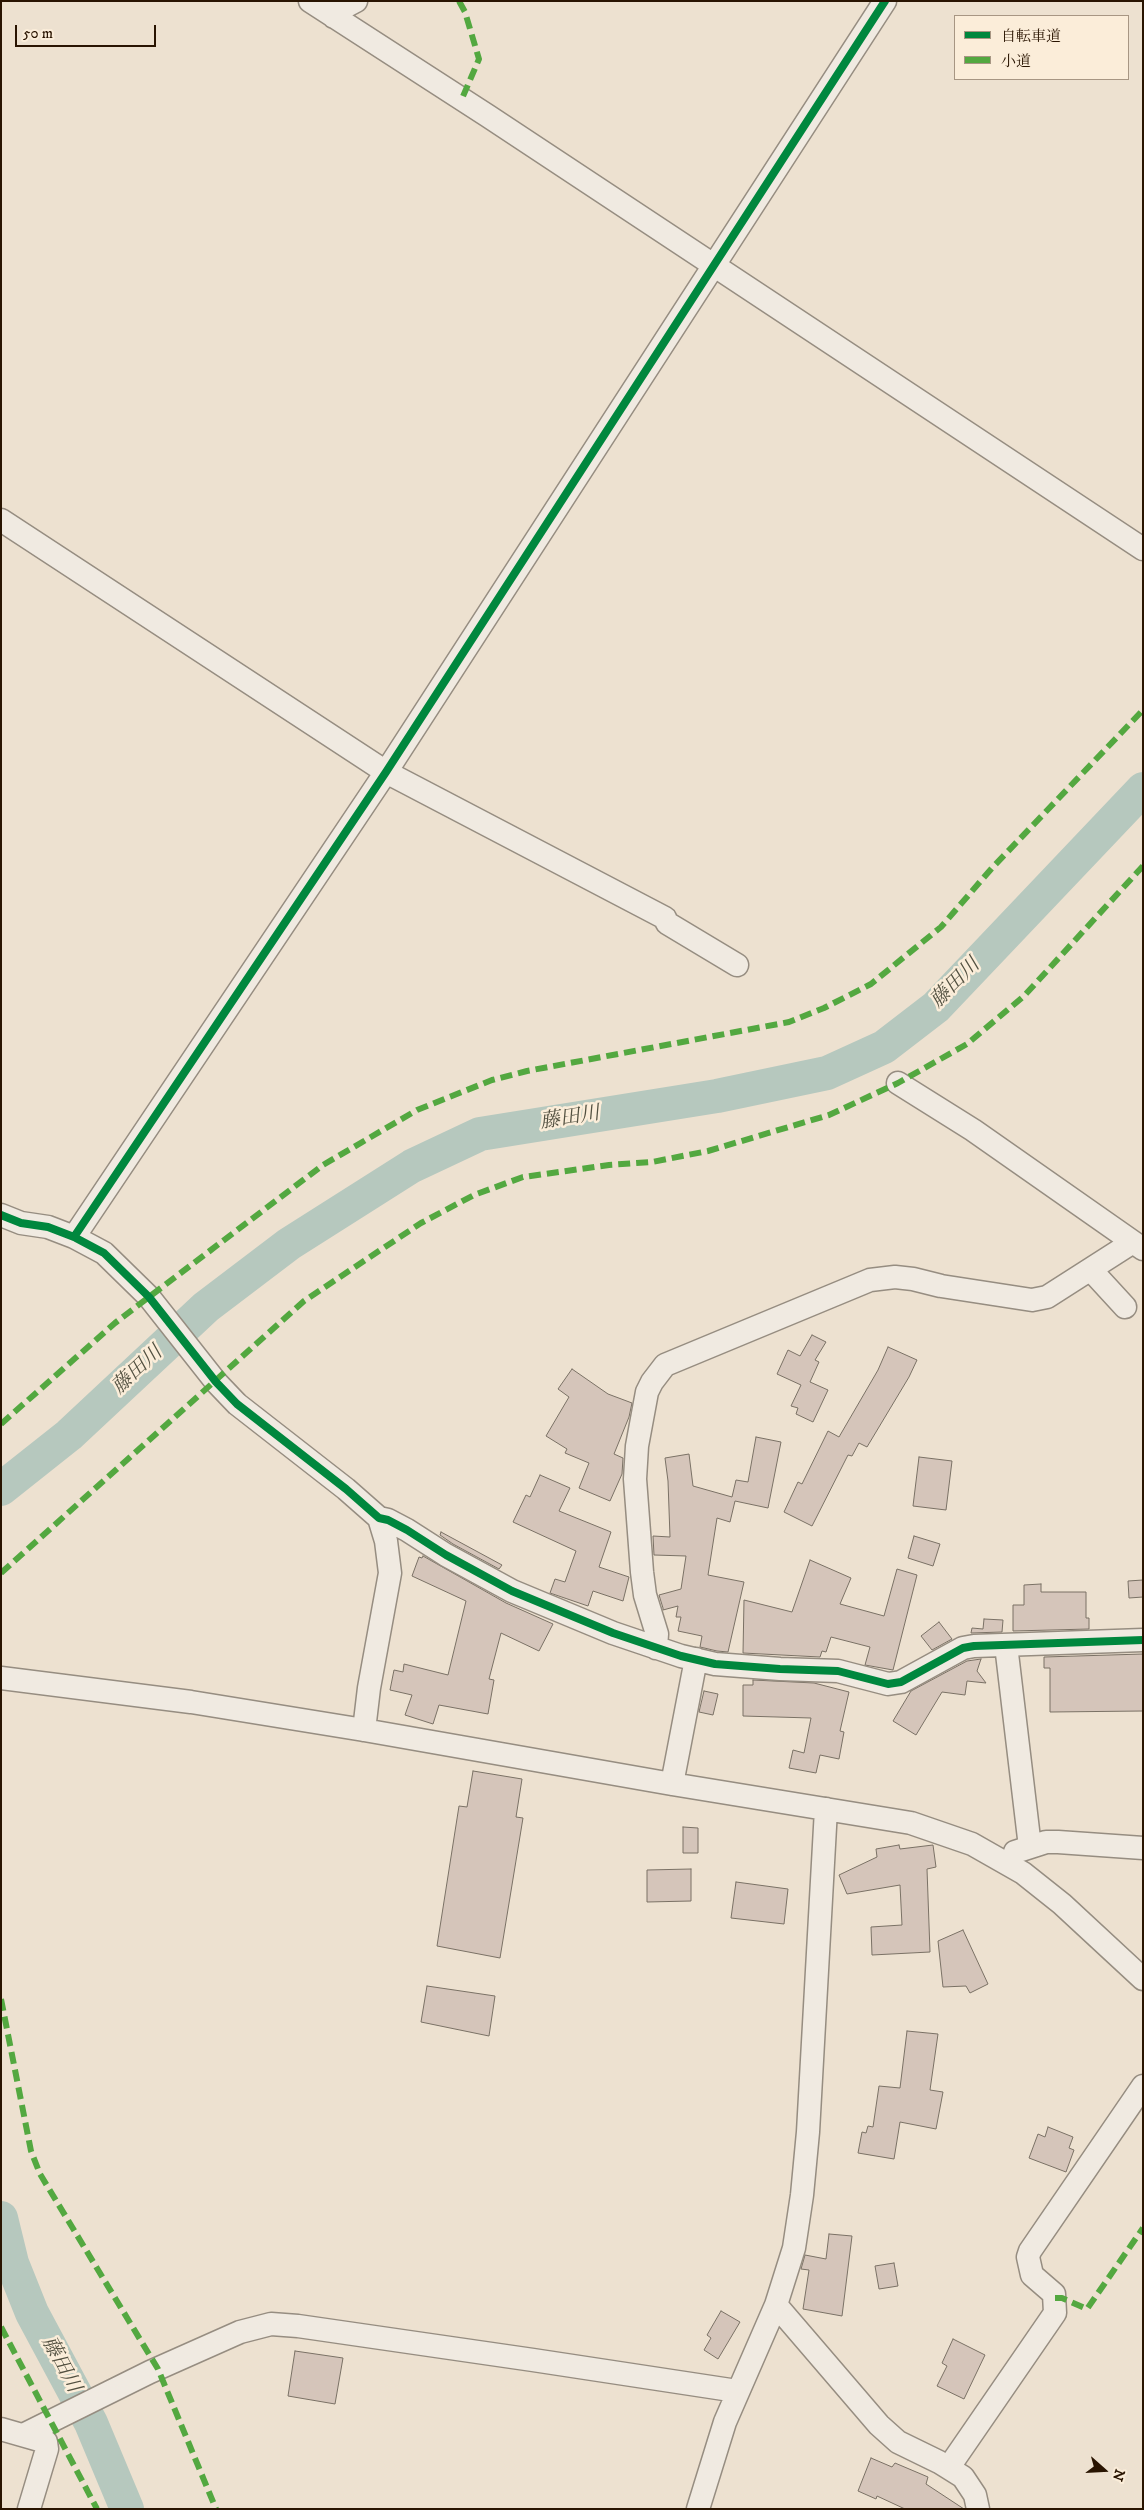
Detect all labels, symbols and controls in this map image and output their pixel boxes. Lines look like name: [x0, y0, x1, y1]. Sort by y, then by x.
scale bar: [18, 15, 159, 47]
legend: [954, 15, 1129, 80]
text: 50 m: [23, 24, 53, 43]
text: 自転車道: [1001, 27, 1061, 46]
text: 小道: [1001, 52, 1031, 71]
water label: 藤田川: [926, 954, 986, 1014]
water label: 藤田川: [538, 1102, 602, 1136]
water label: 藤田川: [108, 1342, 168, 1400]
water label: 藤田川: [35, 2333, 85, 2397]
north arrow: [1079, 2445, 1129, 2495]
text: N: [1108, 2467, 1129, 2483]

